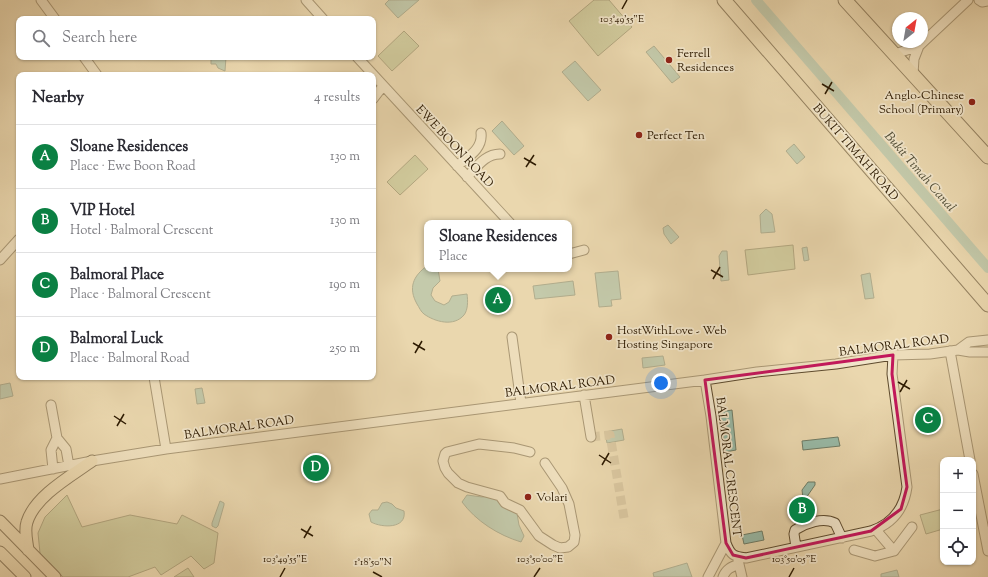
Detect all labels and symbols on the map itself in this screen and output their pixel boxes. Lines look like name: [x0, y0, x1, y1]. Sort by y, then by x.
text: 103°49'55"E: [600, 12, 644, 27]
north arrow: [892, 12, 928, 48]
place label: Ferrell Residences: [677, 45, 734, 77]
marker: Ferrell Residences: [664, 55, 674, 65]
place label: Anglo-Chinese School (Primary): [879, 87, 964, 119]
marker: Anglo-Chinese School (Primary): [967, 97, 977, 107]
street label: BUKIT TIMAH ROAD: [808, 100, 902, 205]
street label: EWE BOON ROAD: [411, 101, 498, 192]
place label: Perfect Ten: [647, 127, 705, 145]
water label: Bukit Timah Canal: [880, 128, 960, 217]
marker: Perfect Ten: [634, 130, 644, 140]
pin: A: [485, 285, 511, 315]
place label: HostWithLove - Web Hosting Singapore: [617, 322, 727, 354]
street label: BALMORAL ROAD: [838, 330, 950, 362]
marker: HostWithLove - Web Hosting Singapore: [604, 332, 614, 342]
street label: BALMORAL ROAD: [504, 371, 616, 403]
your location: [651, 373, 671, 393]
street label: BALMORAL CRESCENT: [710, 396, 746, 539]
pin: C: [915, 405, 941, 435]
street label: BALMORAL ROAD: [183, 411, 295, 445]
pin: D: [303, 453, 329, 483]
place label: Volari: [536, 489, 568, 507]
marker: Volari: [523, 492, 533, 502]
pin: B: [789, 495, 815, 525]
text: 103°49'55"E: [263, 552, 307, 567]
text: 103°50'00"E: [517, 552, 563, 567]
text: 103°50'05"E: [772, 552, 816, 567]
text: 1°18'50"N: [354, 555, 392, 570]

